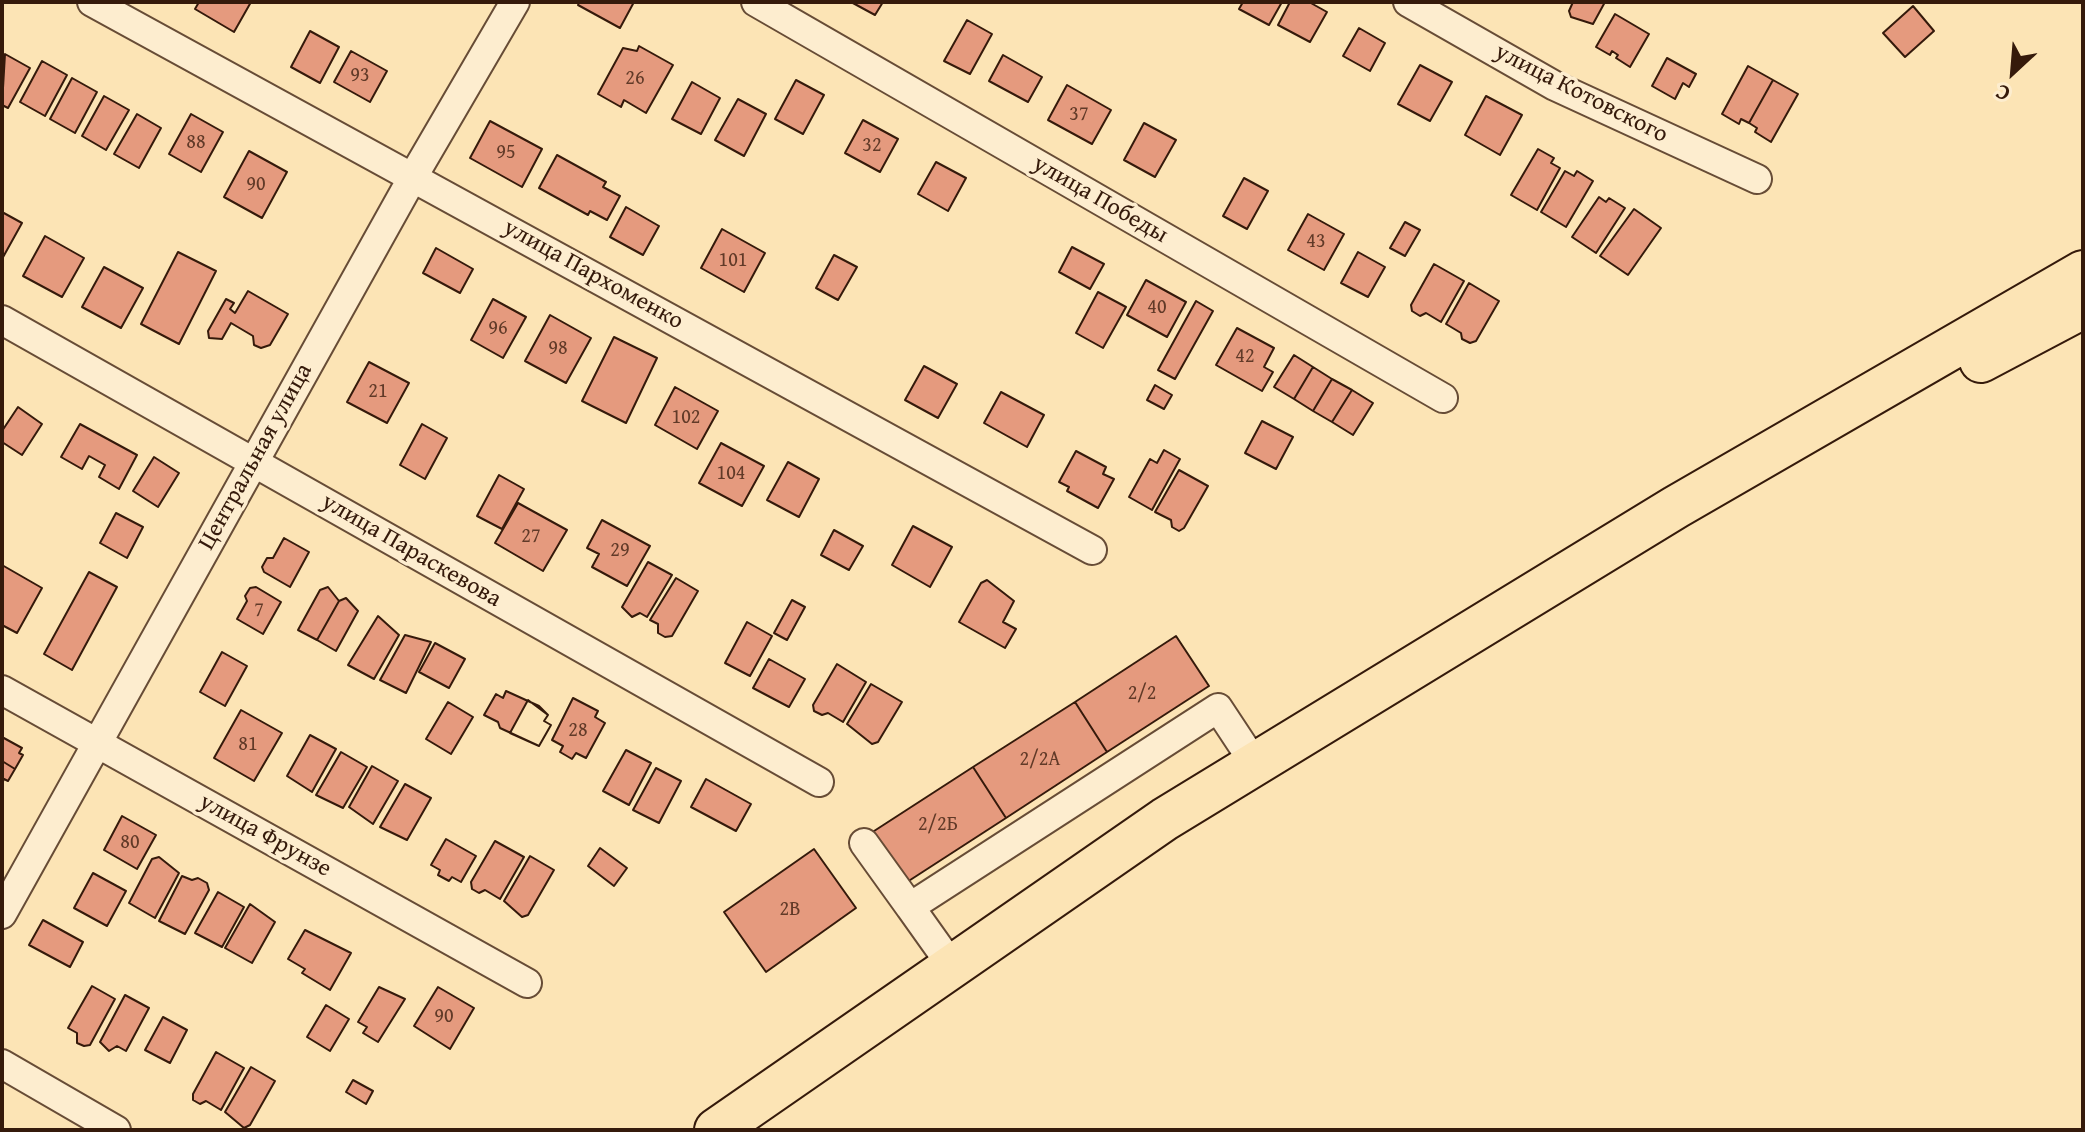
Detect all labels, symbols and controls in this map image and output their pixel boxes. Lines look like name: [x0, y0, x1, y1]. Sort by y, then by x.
north arrow: [1973, 32, 2053, 112]
street label: улица Котовского: [1490, 38, 1672, 150]
house number: 93: [350, 64, 370, 88]
house number: 26: [625, 67, 645, 91]
text: С: [1990, 76, 2015, 111]
house number: 37: [1069, 103, 1089, 127]
house number: 88: [186, 131, 206, 155]
house number: 32: [862, 134, 882, 158]
house number: 95: [496, 141, 516, 165]
street label: улица Победы: [1027, 150, 1173, 250]
house number: 90: [246, 173, 266, 197]
street label: улица Пархоменко: [498, 214, 688, 336]
house number: 43: [1306, 230, 1326, 254]
house number: 101: [719, 249, 747, 273]
house number: 40: [1147, 296, 1167, 320]
house number: 96: [488, 317, 508, 341]
house number: 98: [548, 337, 568, 361]
house number: 42: [1235, 345, 1255, 369]
street label: Центральная улица: [193, 359, 319, 555]
house number: 21: [368, 380, 388, 404]
house number: 102: [672, 406, 700, 430]
house number: 104: [717, 462, 745, 486]
street label: улица Параскевова: [316, 488, 506, 614]
house number: 27: [521, 525, 541, 549]
house number: 29: [610, 539, 630, 563]
house number: 7: [254, 599, 264, 623]
house number: 2/2: [1128, 682, 1156, 706]
house number: 28: [568, 719, 588, 743]
house number: 81: [238, 733, 258, 757]
house number: 2/2А: [1020, 748, 1060, 772]
street label: улица Фрунзе: [194, 788, 336, 884]
house number: 2/2Б: [918, 813, 958, 837]
house number: 80: [120, 831, 140, 855]
house number: 2В: [780, 898, 800, 922]
house number: 90: [434, 1005, 454, 1029]

